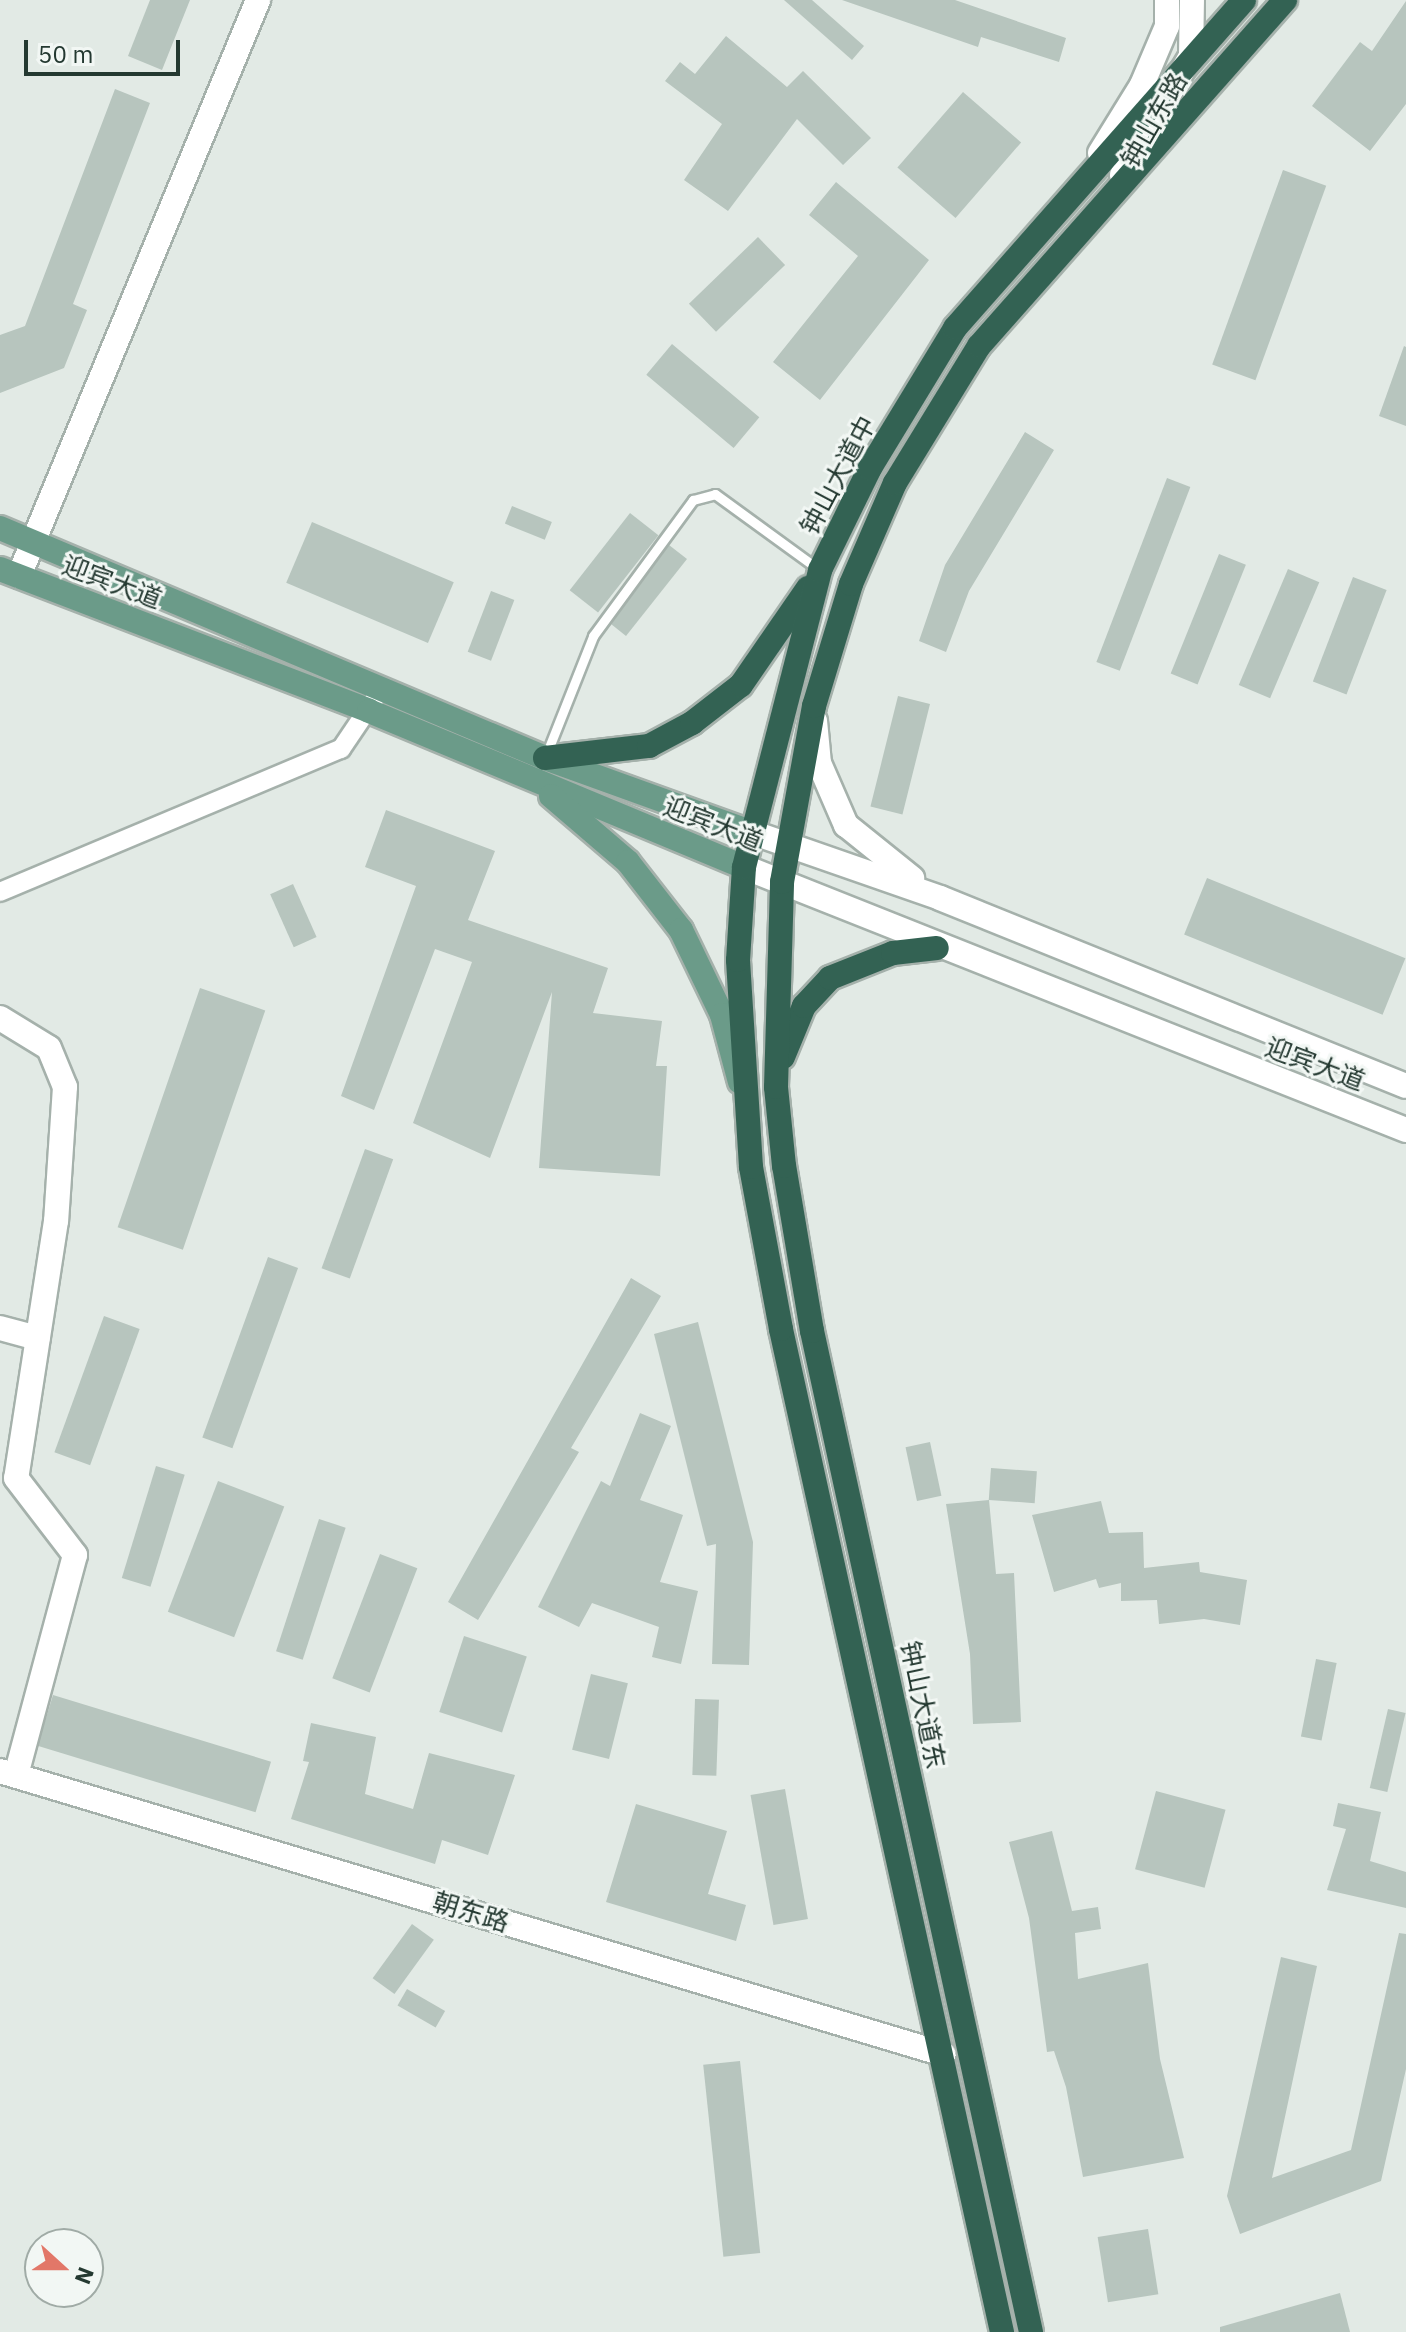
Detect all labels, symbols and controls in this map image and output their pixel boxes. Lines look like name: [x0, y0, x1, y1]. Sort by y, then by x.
scale bar: [28, 24, 184, 74]
text: 50 m: [38, 38, 93, 70]
street label: 钟山东路: [1114, 67, 1194, 173]
street label: 钟山大道中: [794, 410, 882, 540]
street label: 迎宾大道: [58, 549, 166, 615]
street label: 迎宾大道: [659, 790, 767, 858]
street label: 迎宾大道: [1261, 1031, 1369, 1097]
street label: 钟山大道东: [894, 1638, 952, 1772]
street label: 朝东路: [429, 1886, 513, 1938]
north arrow: [24, 2228, 104, 2308]
text: N: [69, 2263, 101, 2289]

